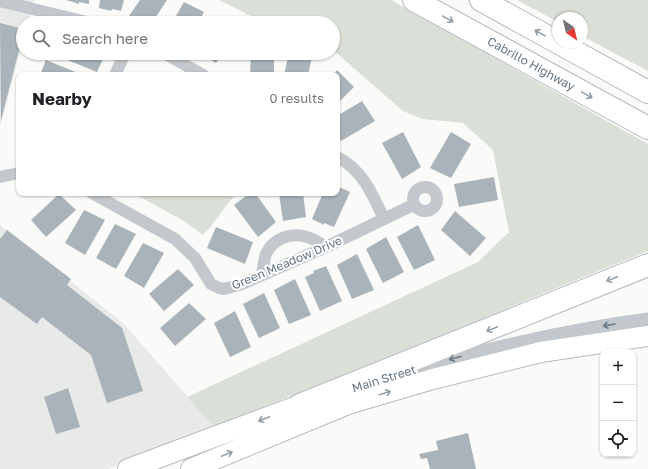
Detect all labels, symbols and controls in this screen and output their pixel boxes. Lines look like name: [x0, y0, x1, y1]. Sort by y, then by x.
north arrow: [552, 12, 588, 48]
one-way arrow: [442, 15, 454, 23]
search box: [16, 16, 340, 60]
icon: search: [30, 27, 52, 49]
one-way arrow: [534, 28, 546, 36]
text: Search here: [62, 29, 148, 47]
street label: Cabrillo Highway: [485, 33, 578, 94]
text: Nearby: [32, 88, 92, 109]
text: 0 results: [269, 90, 324, 106]
one-way arrow: [581, 91, 593, 99]
street label: Green Meadow Drive: [229, 233, 344, 293]
one-way arrow: [606, 276, 618, 284]
one-way arrow: [603, 321, 616, 329]
one-way arrow: [486, 325, 498, 333]
map controls: [600, 349, 636, 457]
button: +: [600, 349, 636, 385]
one-way arrow: [449, 355, 462, 363]
street label: Main Street: [350, 362, 418, 395]
button: −: [600, 385, 636, 421]
one-way arrow: [379, 389, 392, 396]
one-way arrow: [258, 416, 270, 424]
button: locate: [600, 421, 636, 457]
one-way arrow: [221, 450, 233, 458]

